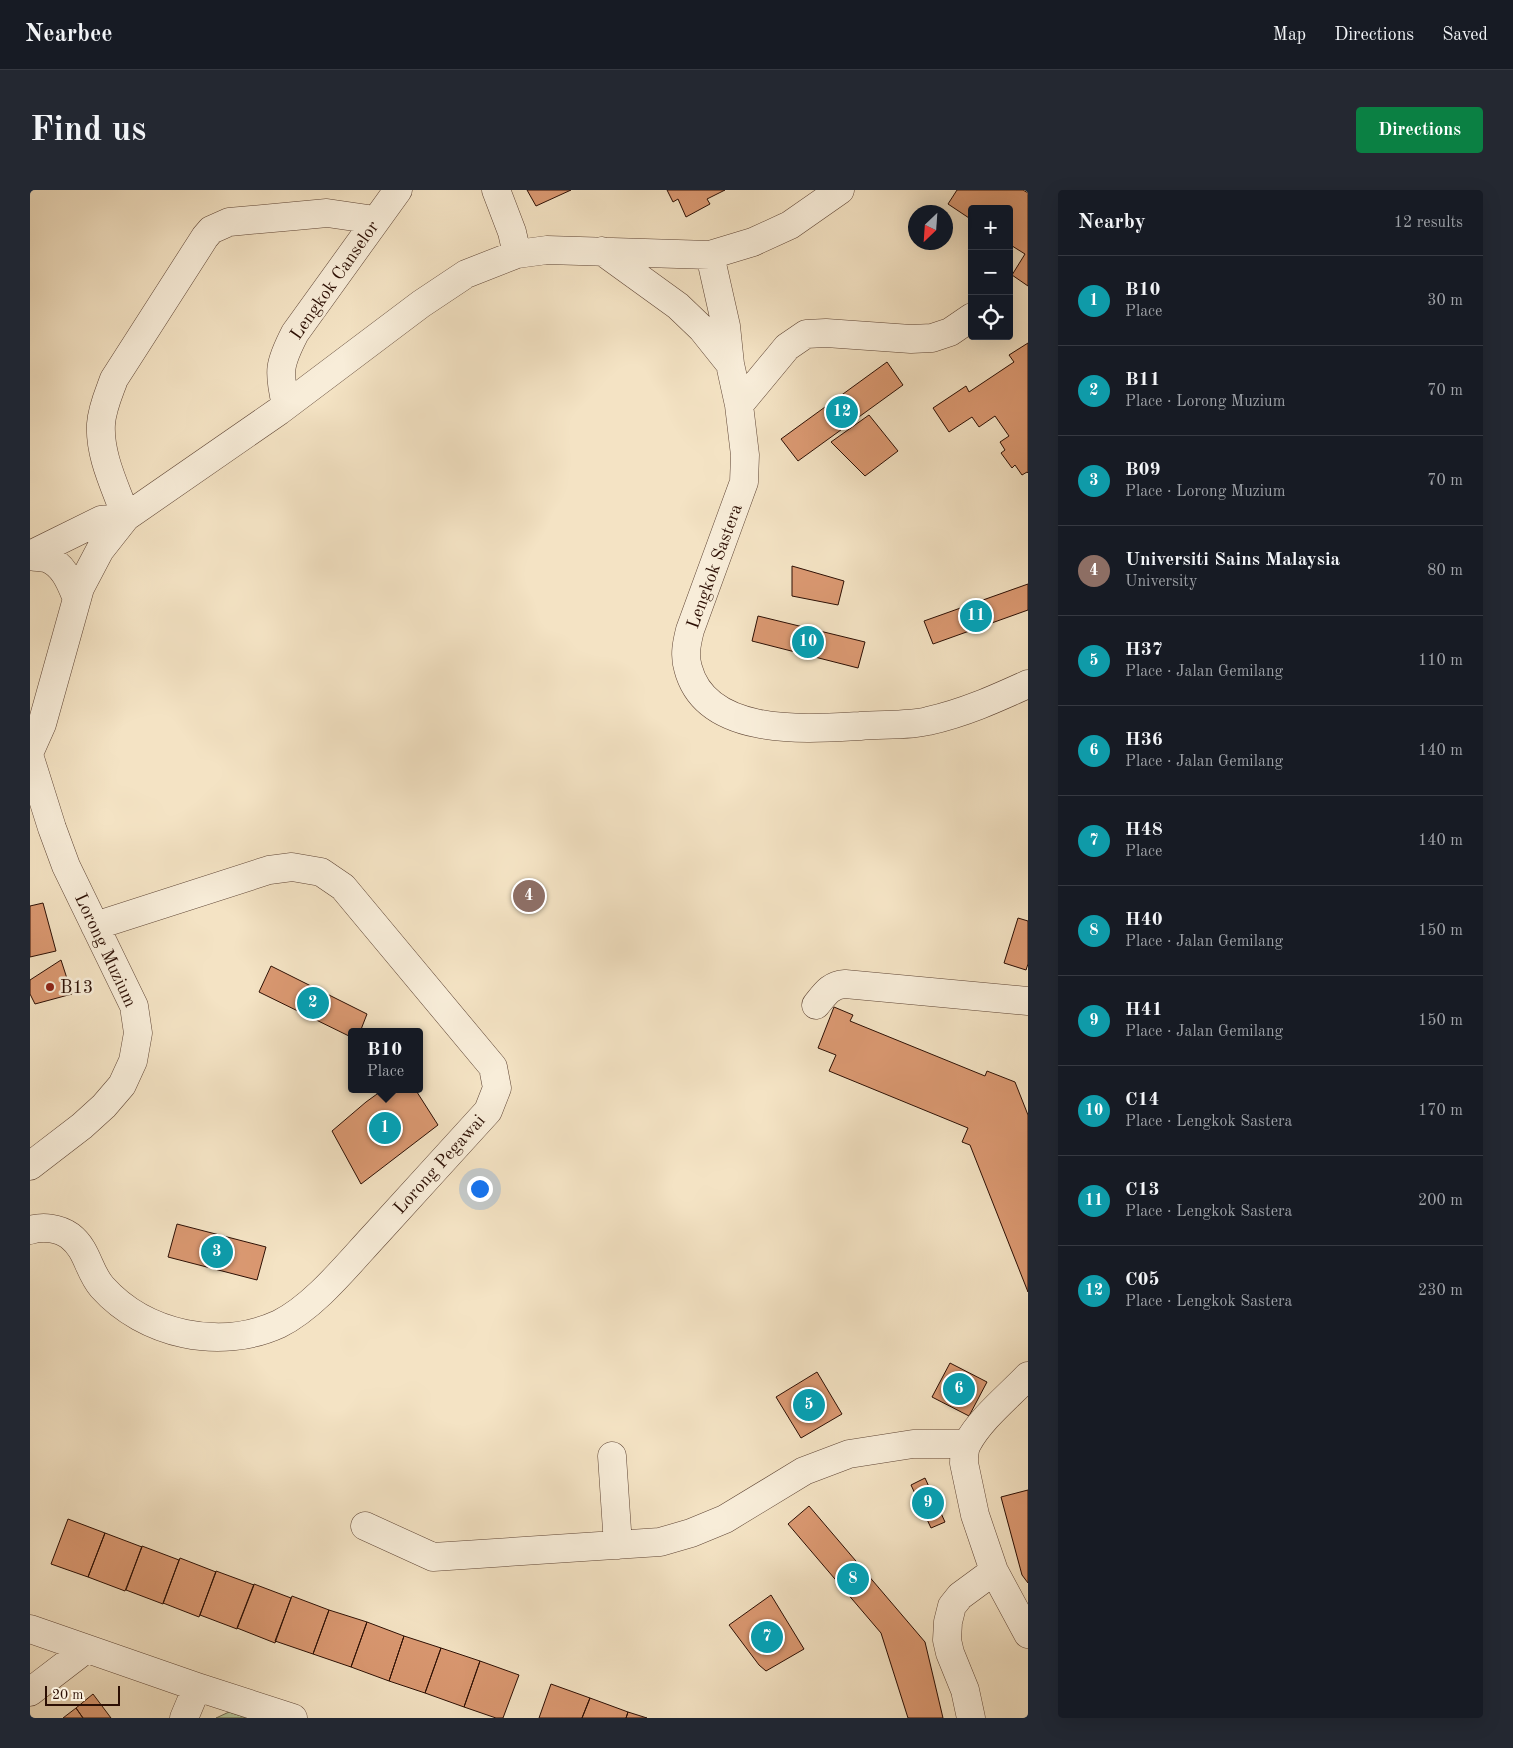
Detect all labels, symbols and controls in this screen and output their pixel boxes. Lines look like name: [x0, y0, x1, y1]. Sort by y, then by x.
text: Nearbee: [25, 23, 113, 47]
text: Map: [1273, 26, 1306, 44]
text: Directions: [1334, 26, 1414, 44]
text: Saved: [1442, 26, 1488, 44]
button: Directions: [1356, 107, 1483, 153]
text: Find us: [30, 113, 146, 148]
north arrow: [908, 205, 953, 250]
map controls: [968, 205, 1013, 340]
button: +: [968, 205, 1013, 250]
text: Nearby: [1078, 212, 1146, 233]
text: 12 results: [1394, 215, 1463, 231]
street label: Lengkok Canselor: [287, 217, 383, 343]
button: −: [968, 250, 1013, 295]
text: B10: [1125, 281, 1161, 300]
text: 1: [1089, 293, 1099, 309]
text: 30 m: [1427, 293, 1463, 309]
button: locate: [968, 295, 1013, 340]
text: Place: [1125, 304, 1162, 320]
text: B11: [1125, 371, 1161, 390]
text: 2: [1089, 383, 1099, 399]
text: 70 m: [1427, 383, 1463, 399]
pin: 12: [826, 393, 858, 431]
text: Place · Lorong Muzium: [1125, 394, 1285, 410]
text: B09: [1125, 461, 1161, 480]
text: 3: [1089, 473, 1099, 489]
text: 70 m: [1427, 473, 1463, 489]
text: Place · Lorong Muzium: [1125, 484, 1285, 500]
street label: Lengkok Sastera: [684, 502, 746, 631]
text: Universiti Sains Malaysia: [1125, 551, 1340, 570]
text: 4: [1089, 563, 1099, 579]
text: 80 m: [1427, 563, 1463, 579]
text: University: [1125, 574, 1197, 590]
pin: 11: [960, 597, 992, 635]
pin: 10: [792, 623, 824, 661]
text: H37: [1125, 641, 1163, 660]
text: 5: [1089, 653, 1099, 669]
text: 110 m: [1418, 653, 1463, 669]
text: Place · Jalan Gemilang: [1125, 664, 1283, 680]
text: H36: [1125, 731, 1163, 750]
text: 6: [1089, 743, 1099, 759]
text: 140 m: [1418, 743, 1463, 759]
text: Place · Jalan Gemilang: [1125, 754, 1283, 770]
text: H48: [1125, 821, 1163, 840]
text: 7: [1089, 833, 1099, 849]
text: 140 m: [1418, 833, 1463, 849]
text: Place: [1125, 844, 1162, 860]
pin: 4: [513, 877, 545, 915]
street label: Lorong Muzium: [71, 891, 139, 1010]
text: H40: [1125, 911, 1163, 930]
text: 8: [1089, 923, 1099, 939]
text: 150 m: [1418, 923, 1463, 939]
text: Place · Jalan Gemilang: [1125, 934, 1283, 950]
place label: B13: [60, 979, 93, 997]
marker: B13: [44, 981, 56, 993]
pin: 2: [297, 984, 329, 1022]
text: H41: [1125, 1001, 1163, 1020]
text: 9: [1089, 1013, 1099, 1029]
text: 150 m: [1418, 1013, 1463, 1029]
text: Place · Jalan Gemilang: [1125, 1024, 1283, 1040]
popup: [348, 1028, 423, 1093]
text: B10: [367, 1041, 402, 1060]
text: Place: [367, 1064, 404, 1080]
text: C14: [1125, 1091, 1160, 1110]
text: 10: [1085, 1103, 1103, 1119]
text: 170 m: [1418, 1103, 1463, 1119]
pin: 1: [369, 1109, 401, 1147]
street label: Lorong Pegawai: [391, 1111, 489, 1218]
text: Place · Lengkok Sastera: [1125, 1114, 1293, 1130]
your location: [467, 1176, 493, 1202]
text: C13: [1125, 1181, 1160, 1200]
text: 11: [1085, 1193, 1103, 1209]
text: 200 m: [1418, 1193, 1463, 1209]
text: Place · Lengkok Sastera: [1125, 1204, 1293, 1220]
pin: 3: [201, 1233, 233, 1271]
text: C05: [1125, 1271, 1160, 1290]
text: 12: [1085, 1283, 1103, 1299]
text: 230 m: [1418, 1283, 1463, 1299]
text: Place · Lengkok Sastera: [1125, 1294, 1293, 1310]
pin: 6: [943, 1370, 975, 1408]
pin: 5: [793, 1386, 825, 1424]
pin: 9: [912, 1484, 944, 1522]
pin: 8: [837, 1560, 869, 1598]
pin: 7: [751, 1618, 783, 1656]
scale bar: [45, 1683, 120, 1706]
text: 20 m: [52, 1688, 83, 1702]

